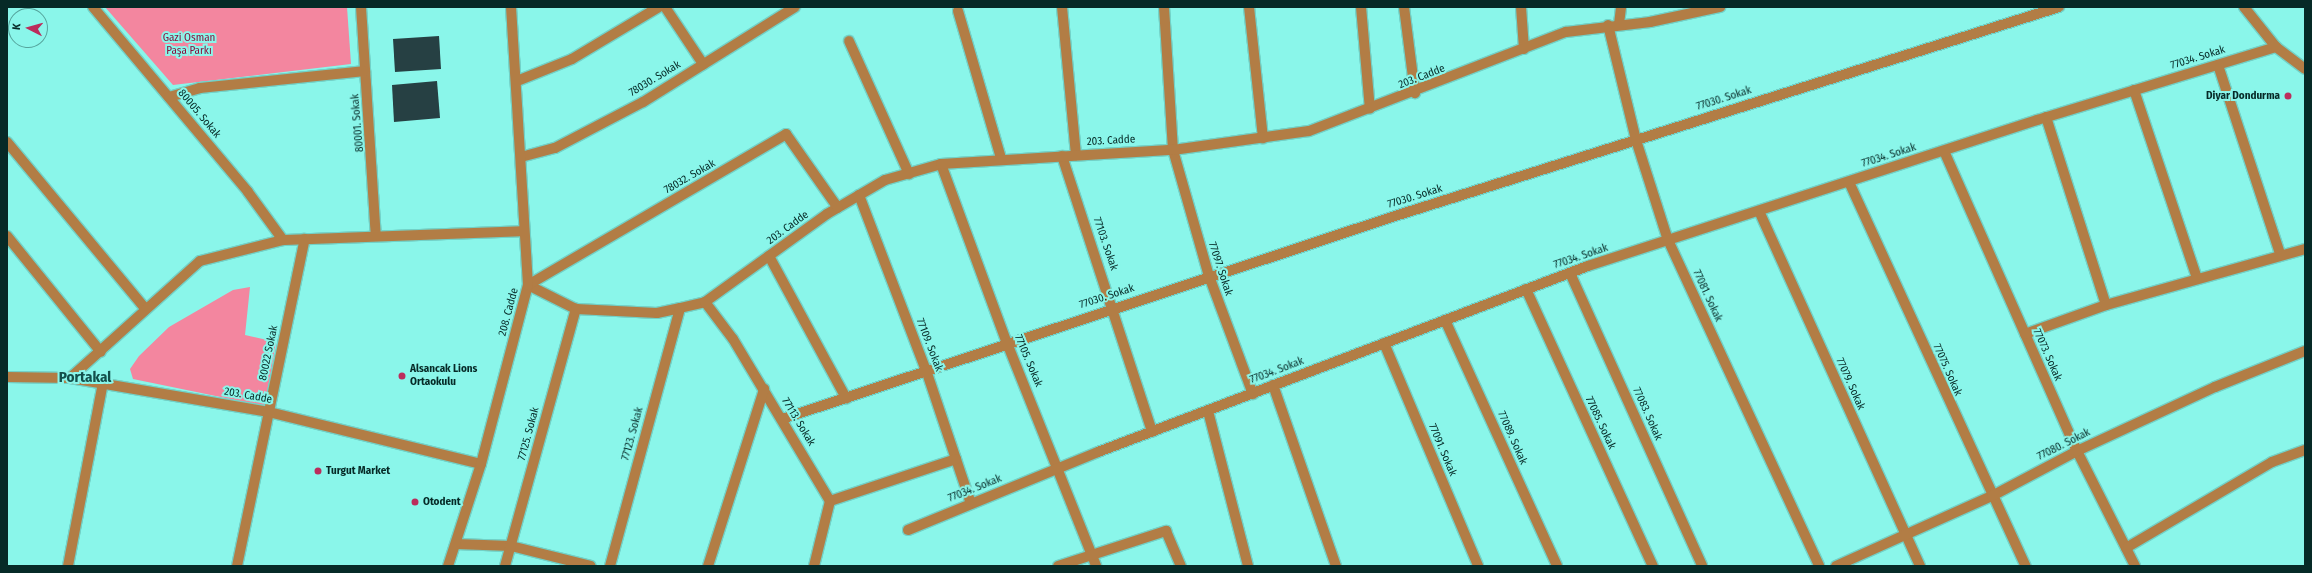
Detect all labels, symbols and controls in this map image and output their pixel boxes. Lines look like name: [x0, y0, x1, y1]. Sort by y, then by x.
north arrow: [8, 8, 48, 48]
text: K: [10, 23, 23, 31]
park label: Gazi Osman Paşa Parkı: [163, 32, 215, 58]
street label: 77034. Sokak: [2169, 43, 2227, 73]
street label: 78030. Sokak: [627, 58, 683, 100]
street label: 203. Cadde: [1397, 62, 1447, 92]
street label: 77030. Sokak: [1695, 84, 1753, 114]
street label: 80005. Sokak: [175, 87, 223, 141]
place label: Diyar Dondurma: [2206, 89, 2280, 103]
marker: Diyar Dondurma: [2283, 91, 2293, 101]
street label: 80001. Sokak: [349, 93, 367, 153]
street label: 203. Cadde: [1086, 133, 1136, 149]
street label: 77034. Sokak: [1860, 141, 1918, 171]
street label: 78032. Sokak: [662, 157, 718, 197]
street label: 77030. Sokak: [1386, 182, 1444, 212]
street label: 203. Cadde: [765, 208, 811, 248]
street label: 77103. Sokak: [1090, 216, 1120, 272]
street label: 77097. Sokak: [1205, 240, 1235, 298]
street label: 77034. Sokak: [1552, 242, 1610, 272]
street label: 77081. Sokak: [1689, 268, 1725, 324]
street label: 77030. Sokak: [1078, 282, 1136, 312]
street label: 208. Cadde: [496, 287, 522, 337]
street label: 77109. Sokak: [913, 317, 945, 373]
street label: 80022 Sokak: [257, 324, 281, 382]
street label: 77073. Sokak: [2030, 327, 2064, 383]
street label: 77105. Sokak: [1011, 333, 1045, 389]
street label: 77075. Sokak: [1930, 342, 1964, 398]
street label: 77034. Sokak: [1248, 355, 1306, 387]
street label: 77079. Sokak: [1833, 356, 1867, 412]
place label: Alsancak Lions Ortaokulu: [410, 363, 477, 389]
district label: Portakal: [59, 369, 111, 387]
marker: Alsancak Lions Ortaokulu: [397, 371, 407, 381]
street label: 203. Cadde: [223, 385, 273, 407]
street label: 77083. Sokak: [1629, 385, 1665, 443]
street label: 77085. Sokak: [1582, 394, 1618, 452]
street label: 77113. Sokak: [778, 396, 818, 448]
street label: 77125. Sokak: [516, 406, 542, 462]
street label: 77123. Sokak: [620, 406, 646, 462]
street label: 77089. Sokak: [1494, 409, 1530, 467]
street label: 77091. Sokak: [1425, 422, 1459, 478]
street label: 77080. Sokak: [2035, 426, 2093, 464]
place label: Turgut Market: [326, 464, 390, 478]
marker: Turgut Market: [313, 466, 323, 476]
street label: 77034. Sokak: [946, 472, 1004, 506]
place label: Otodent: [423, 495, 461, 509]
marker: Otodent: [410, 497, 420, 507]

